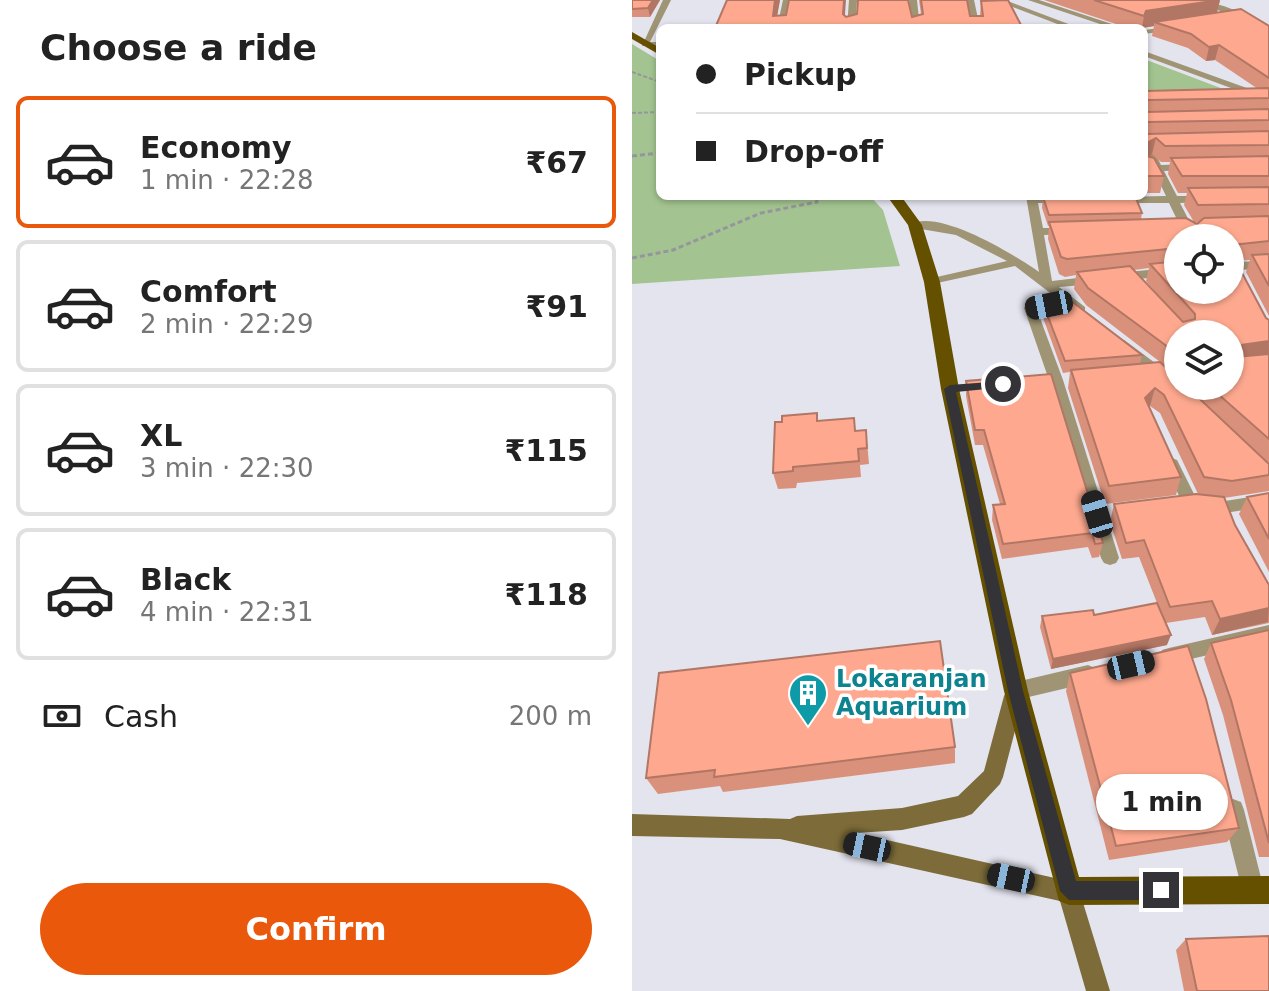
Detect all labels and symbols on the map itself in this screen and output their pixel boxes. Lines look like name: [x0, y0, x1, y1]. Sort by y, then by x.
car: [1023, 289, 1075, 321]
route start: [985, 366, 1021, 402]
car: [1079, 488, 1115, 540]
car: [1105, 648, 1157, 682]
place label: Lokaranjan Aquarium: [836, 665, 987, 721]
building icon: Lokaranjan Aquarium: [787, 672, 829, 727]
callout: 1 min: [1095, 774, 1227, 830]
car: [841, 830, 893, 864]
car: [985, 861, 1037, 895]
route end: [1143, 872, 1179, 908]

